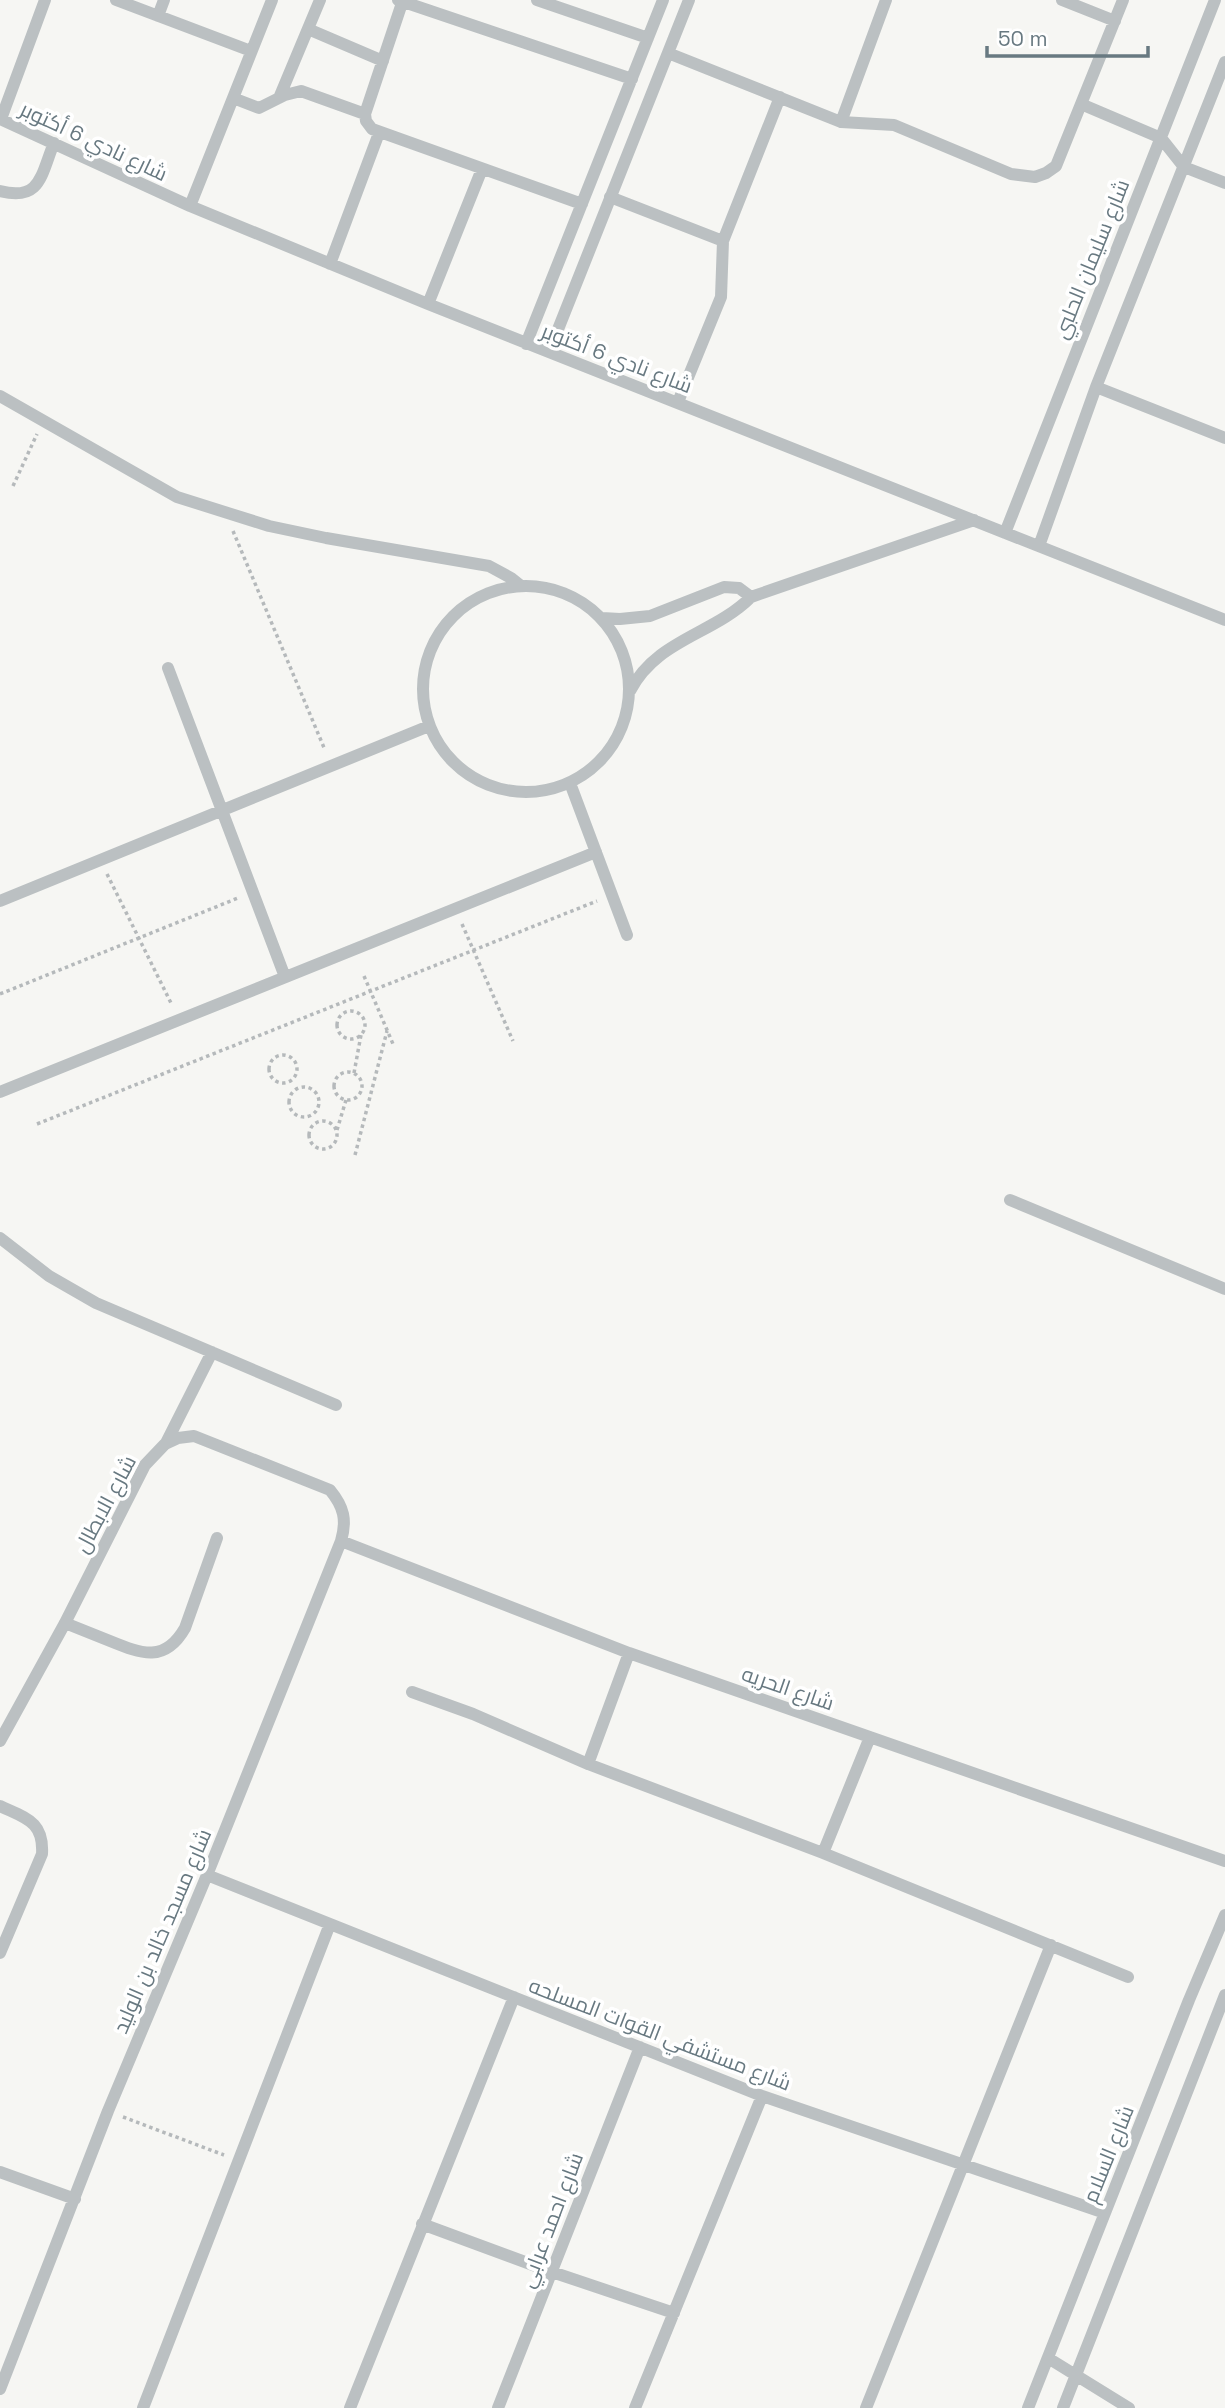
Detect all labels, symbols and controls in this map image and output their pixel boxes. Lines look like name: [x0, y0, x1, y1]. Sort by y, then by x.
scale bar: [987, 14, 1148, 58]
text: 50 m: [998, 25, 1048, 52]
street label: شارع نادي 6 أكتوبر: [14, 95, 172, 190]
street label: شارع سليمان الحلبي: [1047, 175, 1138, 344]
street label: شارع نادي 6 أكتوبر: [536, 316, 696, 402]
street label: شارع الابطال: [68, 1451, 143, 1558]
street label: شارع الحريه: [738, 1660, 838, 1717]
street label: شارع مسجد خالد بن الوليد: [107, 1825, 218, 2038]
street label: شارع مستشفي القوات المسلحه: [524, 1971, 795, 2099]
street label: شارع السلام: [1076, 2101, 1141, 2207]
street label: شارع احمد عرابي: [513, 2149, 592, 2293]

